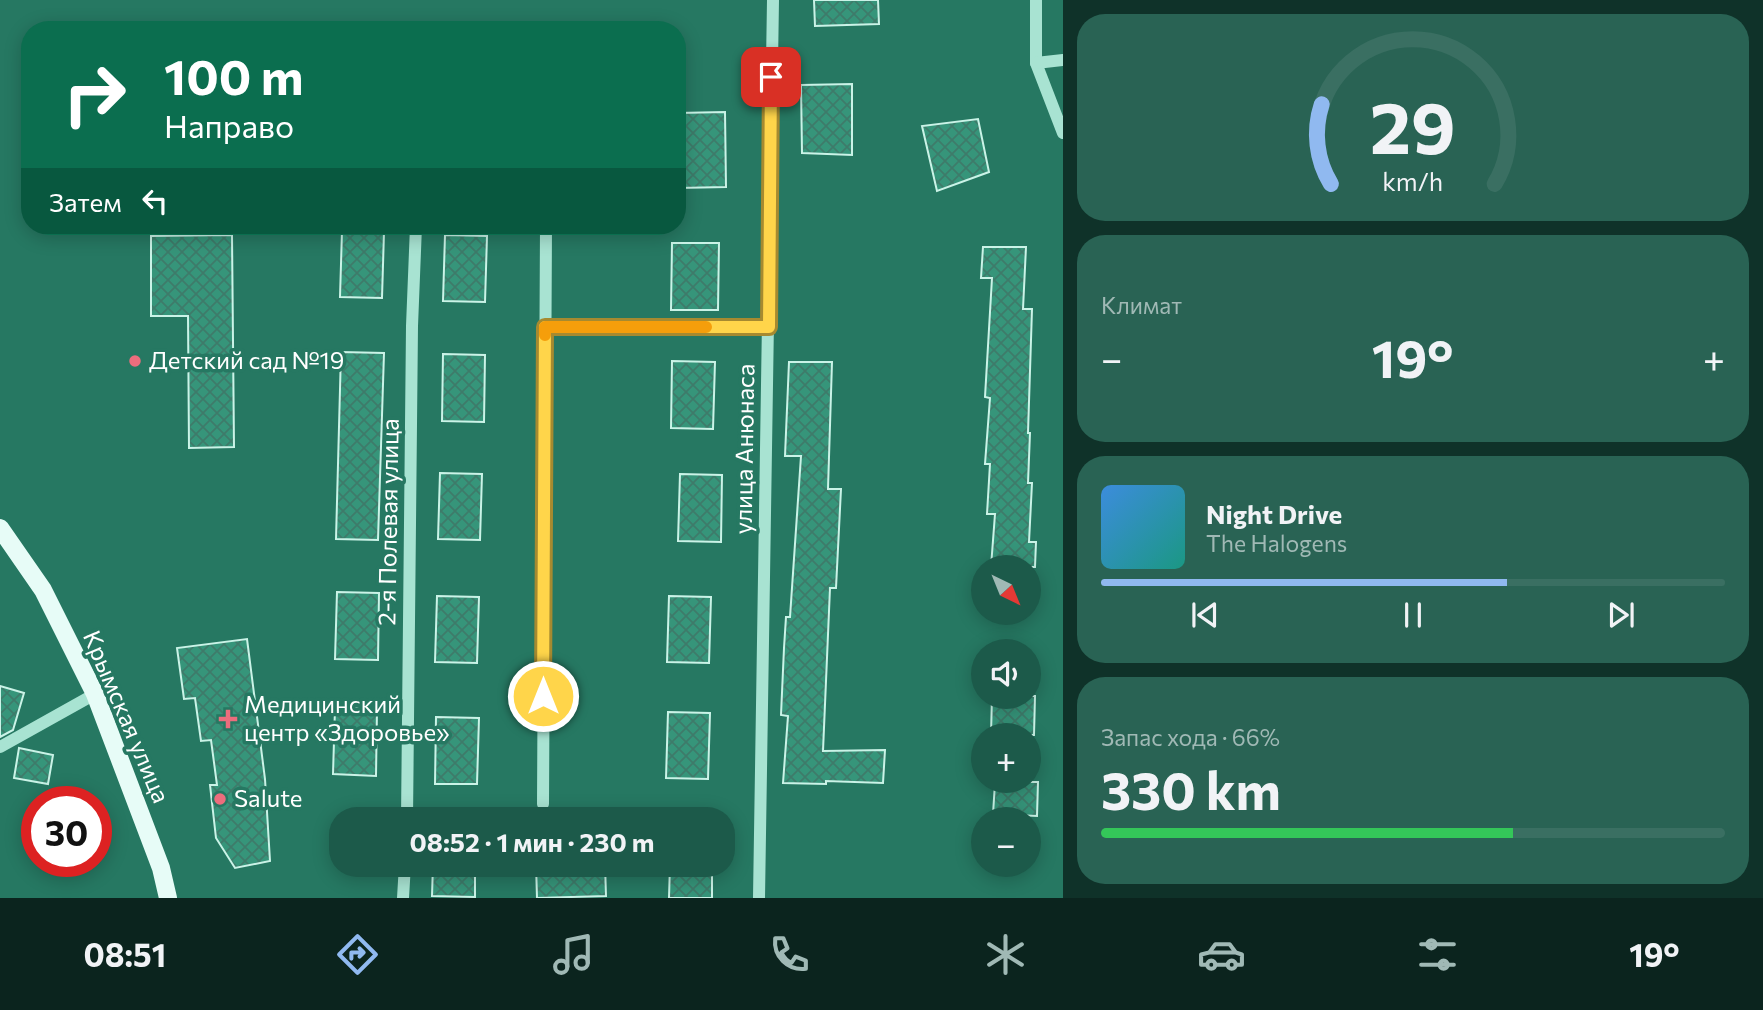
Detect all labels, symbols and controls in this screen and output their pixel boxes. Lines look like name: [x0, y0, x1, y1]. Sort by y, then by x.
text: 100 m: [164, 45, 303, 105]
pin: [741, 47, 801, 107]
icon: right: [49, 49, 140, 140]
icon: arrive: [752, 58, 790, 96]
text: 29: [1370, 80, 1456, 169]
text: Направо: [164, 105, 294, 145]
text: km/h: [1383, 165, 1443, 195]
icon: left: [136, 182, 174, 220]
text: Затем: [49, 186, 122, 217]
text: Климат: [1101, 291, 1182, 319]
text: 19°: [1372, 325, 1453, 389]
text: −: [1101, 334, 1123, 381]
text: +: [1703, 334, 1725, 381]
place label: Детский сад №19: [149, 345, 344, 374]
marker: Детский сад №19: [127, 353, 143, 369]
street label: улица Анюнаса: [728, 363, 759, 535]
street label: 2-я Полевая улица: [371, 418, 404, 626]
text: Night Drive: [1206, 498, 1342, 529]
text: The Halogens: [1206, 529, 1347, 557]
north arrow: [971, 555, 1041, 625]
map controls: [971, 555, 1041, 877]
icon: previous: [1186, 596, 1224, 634]
icon: pause: [1394, 596, 1432, 634]
icon: next: [1602, 596, 1640, 634]
street label: Крымская улица: [78, 626, 177, 807]
button: sound: [971, 639, 1041, 709]
position arrow: [506, 659, 580, 733]
place label: Медицинский центр «Здоровье»: [244, 689, 450, 746]
marker: Медицинский центр «Здоровье»: [218, 709, 238, 729]
button: +: [971, 723, 1041, 793]
text: Запас хода · 66%: [1101, 723, 1280, 751]
text: 330 km: [1101, 757, 1281, 821]
place label: Salute: [234, 783, 302, 812]
speed limit sign: 30: [21, 786, 112, 877]
marker: Salute: [212, 791, 228, 807]
button: −: [971, 807, 1041, 877]
text: 08:52 · 1 мин · 230 m: [410, 826, 654, 857]
icon: directions: [333, 930, 382, 979]
icon: music: [549, 930, 598, 979]
icon: phone: [765, 930, 814, 979]
icon: climate: [981, 930, 1030, 979]
icon: car: [1197, 930, 1246, 979]
icon: filters: [1413, 930, 1462, 979]
text: 08:51: [84, 934, 166, 974]
text: 19°: [1629, 934, 1679, 974]

